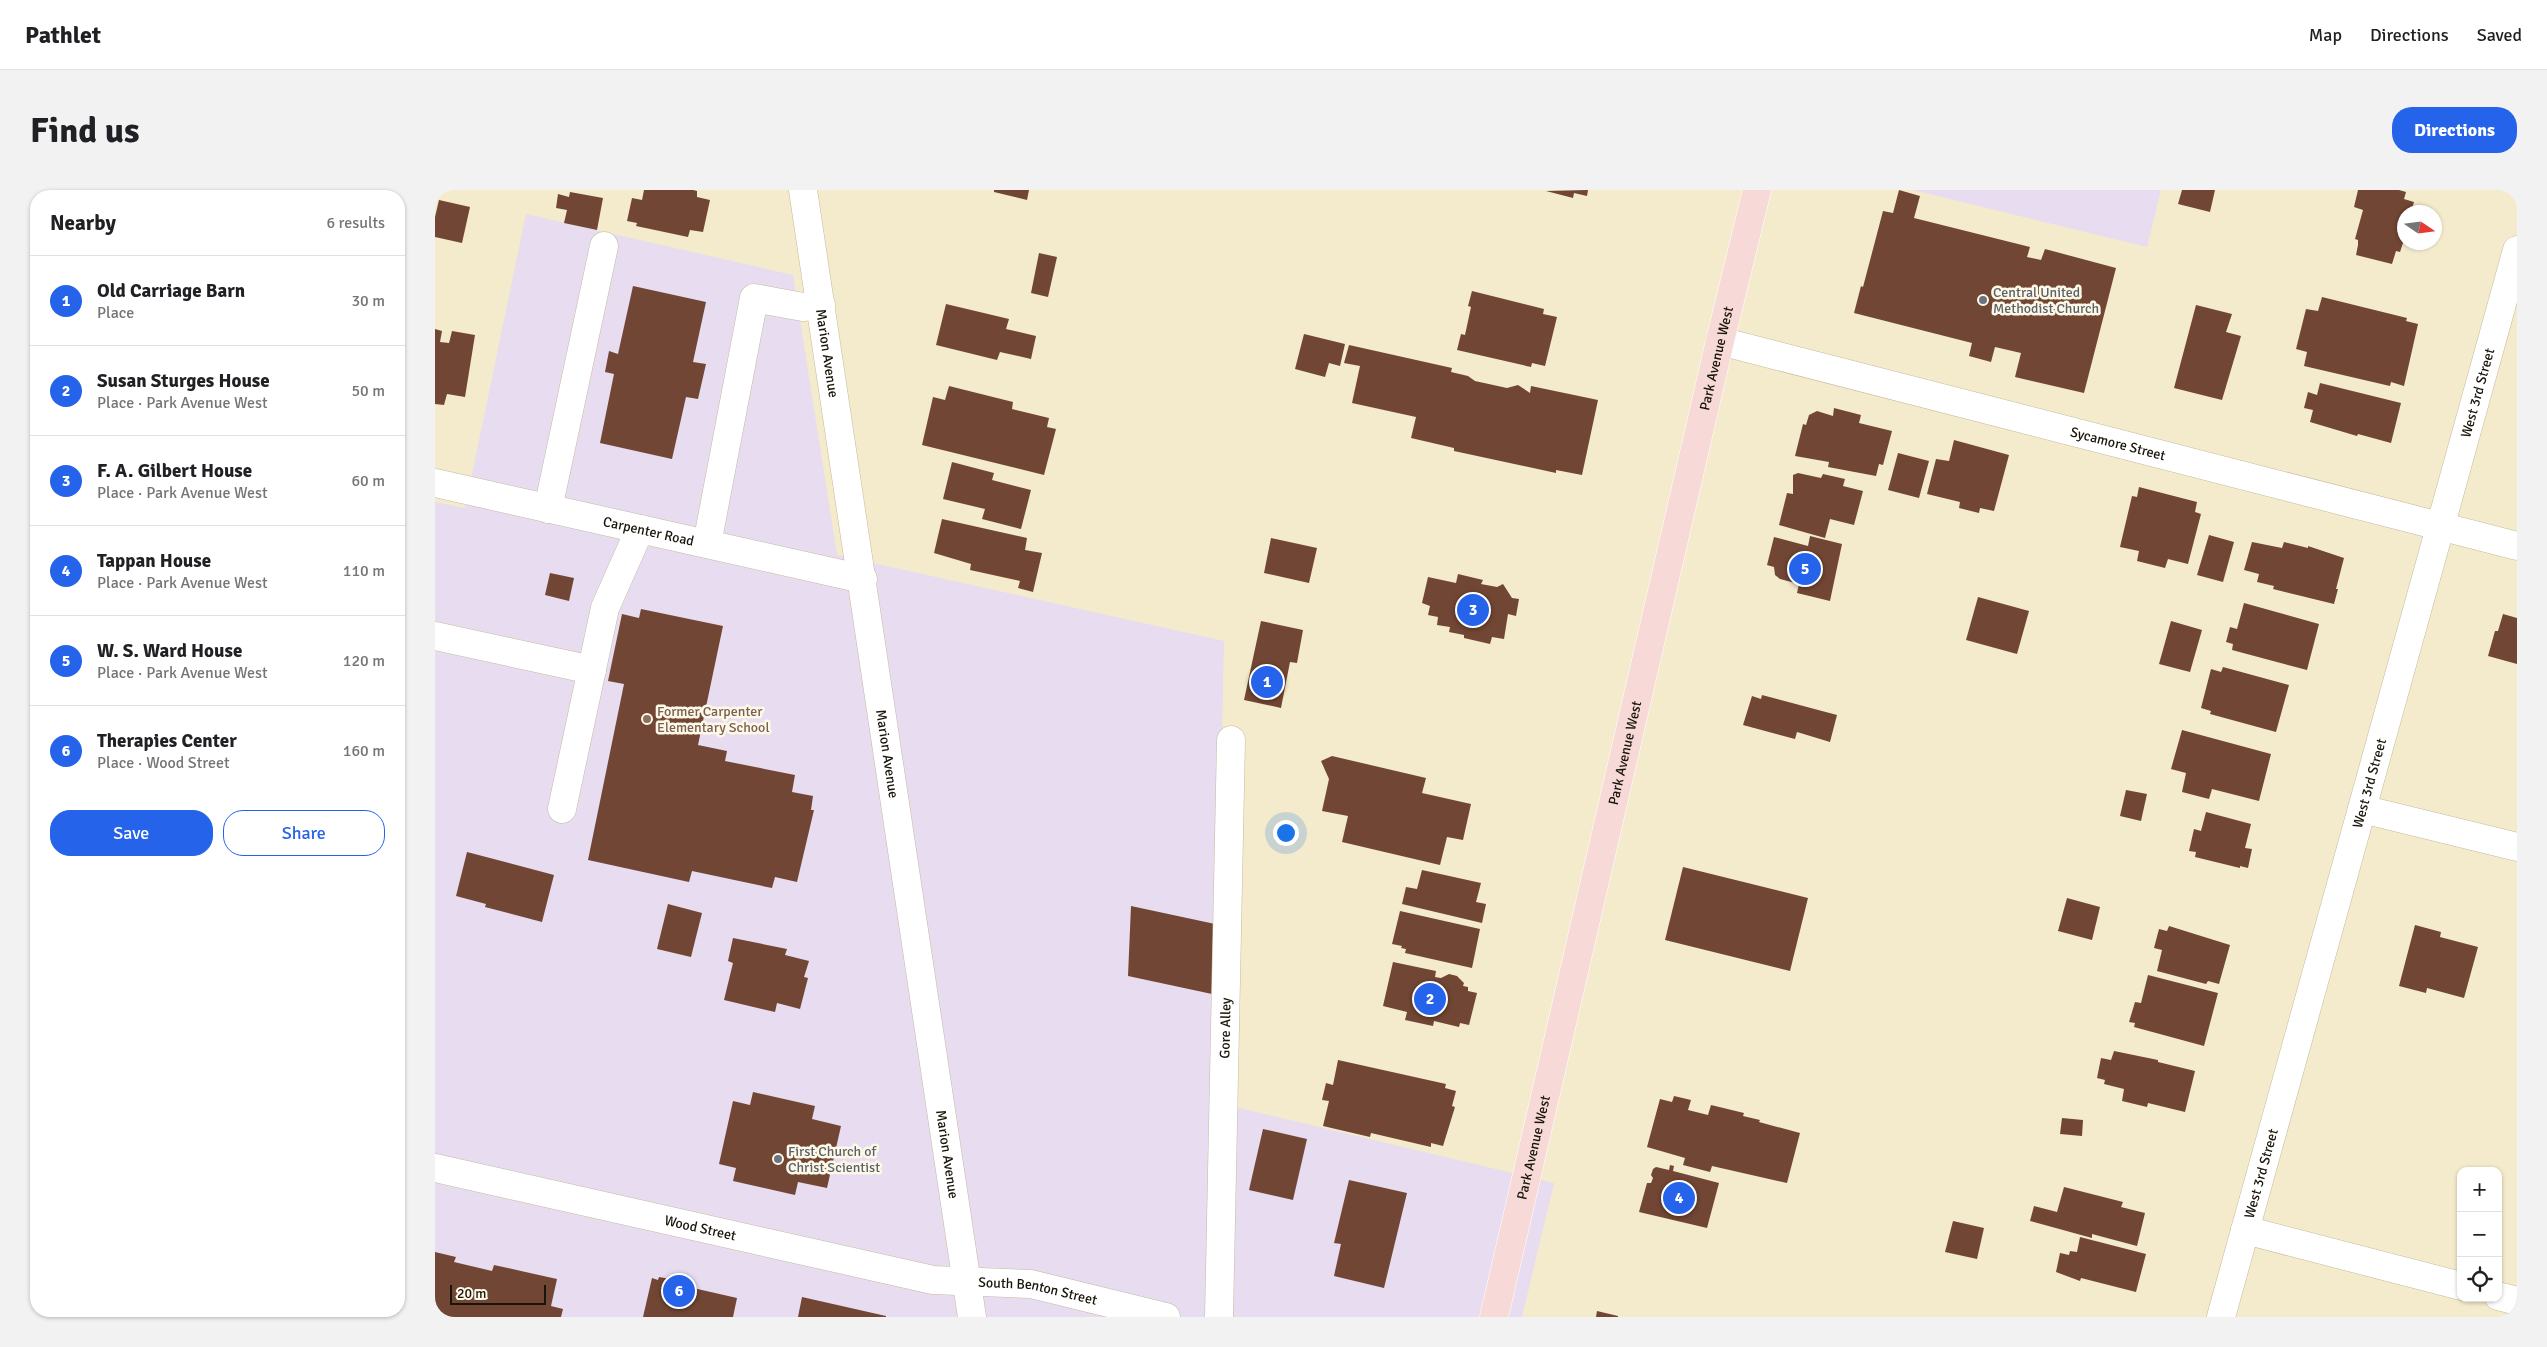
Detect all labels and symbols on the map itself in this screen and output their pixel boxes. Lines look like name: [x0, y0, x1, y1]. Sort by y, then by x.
north arrow: [2397, 205, 2442, 250]
place label: Central United Methodist Church: [1993, 284, 2099, 317]
marker: Central United Methodist Church: [1977, 294, 1989, 306]
street label: Park Avenue West: [1696, 305, 1737, 412]
street label: Marion Avenue: [812, 308, 842, 399]
street label: West 3rd Street: [2457, 346, 2498, 440]
street label: Sycamore Street: [2069, 423, 2167, 464]
street label: Carpenter Road: [601, 513, 696, 550]
pin: 5: [1789, 550, 1821, 588]
pin: 3: [1457, 591, 1489, 629]
pin: 1: [1251, 663, 1283, 701]
street label: Park Avenue West: [1605, 699, 1645, 807]
place label: Former Carpenter Elementary School: [657, 703, 770, 736]
street label: Marion Avenue: [872, 708, 902, 799]
marker: Former Carpenter Elementary School: [641, 713, 653, 725]
street label: West 3rd Street: [2349, 737, 2390, 830]
your location: [1273, 820, 1299, 846]
pin: 2: [1414, 980, 1446, 1018]
street label: Gore Alley: [1216, 997, 1235, 1059]
street label: Park Avenue West: [1513, 1094, 1554, 1201]
street label: Marion Avenue: [932, 1109, 962, 1200]
street label: West 3rd Street: [2241, 1127, 2282, 1220]
place label: First Church of Christ Scientist: [788, 1143, 880, 1176]
marker: First Church of Christ Scientist: [772, 1153, 784, 1165]
pin: 4: [1663, 1179, 1695, 1217]
street label: Wood Street: [663, 1212, 738, 1244]
pin: 6: [663, 1272, 695, 1310]
street label: South Benton Street: [978, 1274, 1099, 1309]
scale bar: [450, 1282, 546, 1305]

